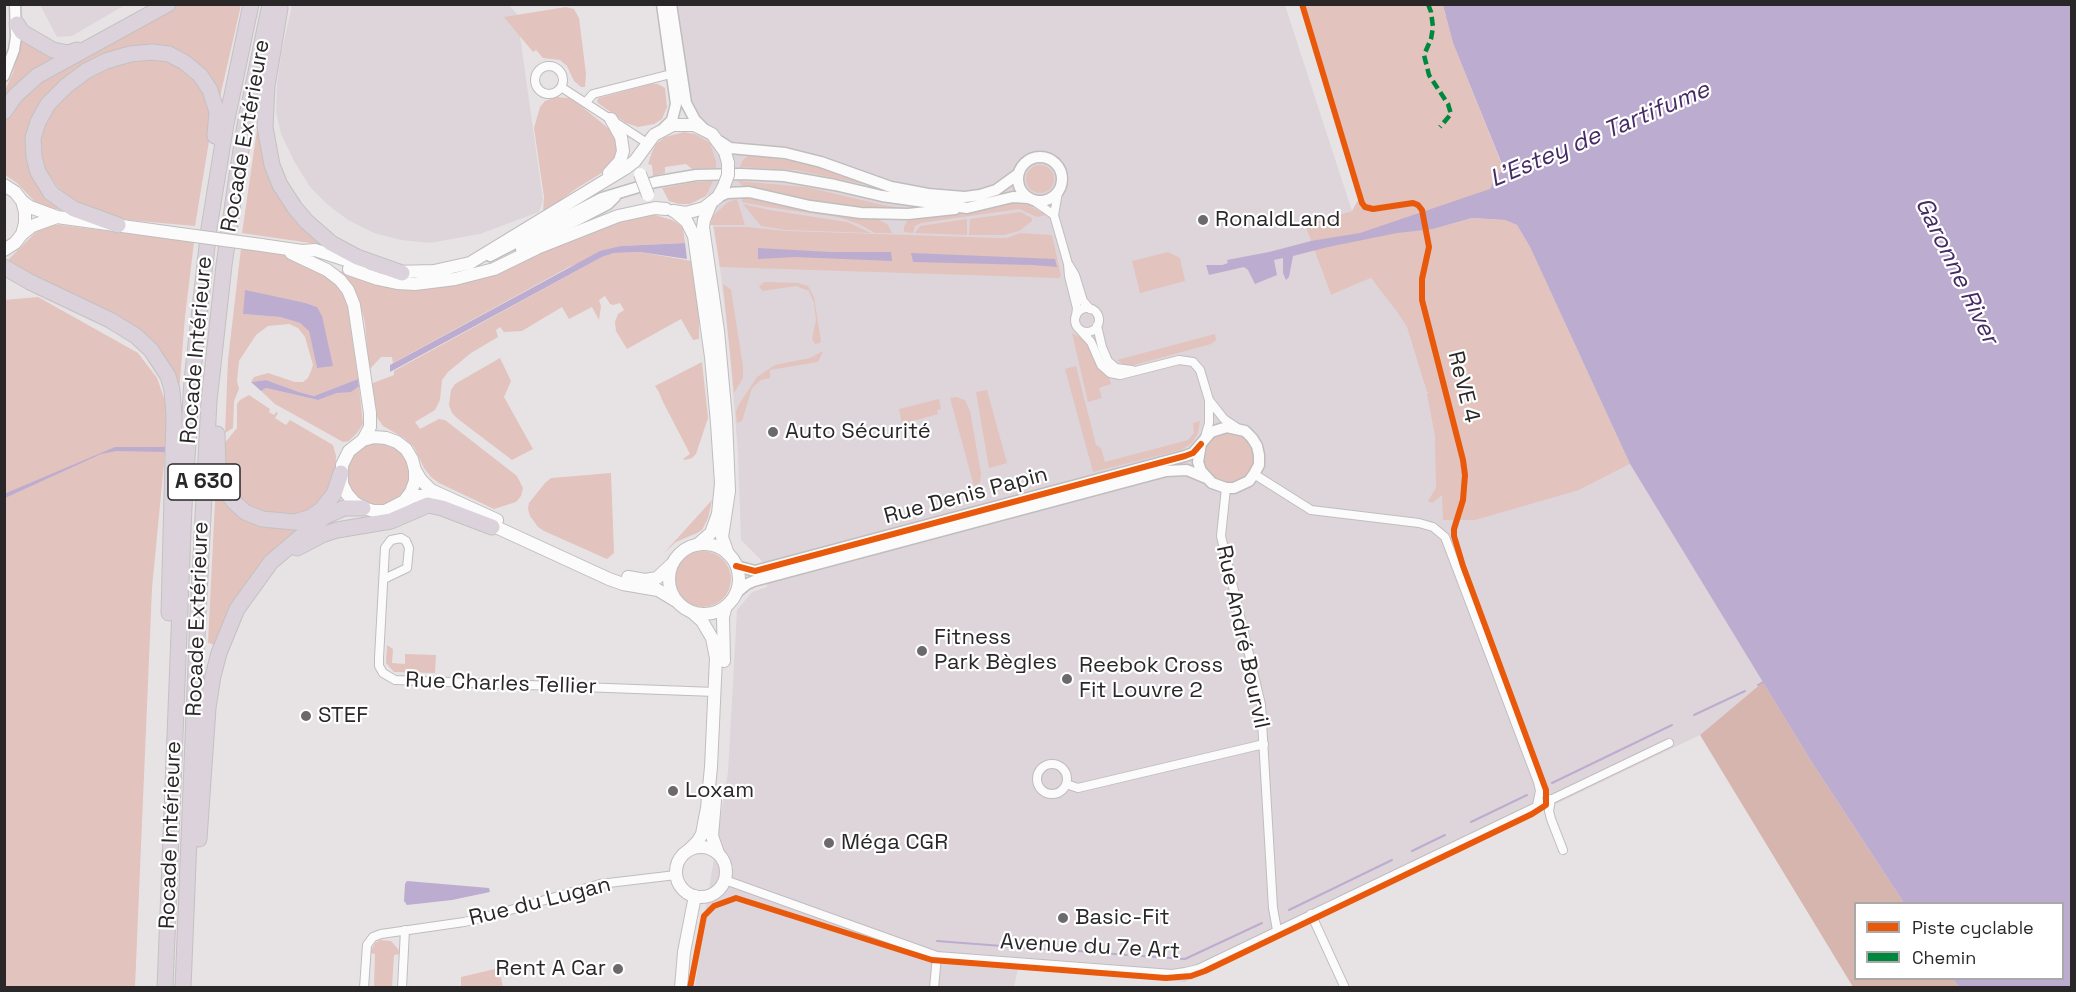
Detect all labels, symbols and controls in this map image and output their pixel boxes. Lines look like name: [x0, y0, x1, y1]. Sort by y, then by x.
street label: Rocade Extérieure: [216, 38, 276, 234]
water label: L'Estey de Tartifume: [1486, 76, 1714, 194]
water label: Garonne River: [1908, 193, 2004, 349]
place label: RonaldLand: [1215, 207, 1340, 233]
marker: RonaldLand: [1196, 213, 1210, 227]
street label: Rocade Intérieure: [176, 255, 218, 445]
street label: ReVE 4: [1441, 349, 1485, 425]
place label: Auto Sécurité: [785, 419, 931, 445]
marker: Auto Sécurité: [766, 425, 780, 439]
street label: Rue Denis Papin: [881, 461, 1051, 531]
road number: A 630: [168, 464, 240, 500]
street label: Rocade Extérieure: [181, 521, 215, 717]
street label: Rue André Bourvil: [1210, 543, 1274, 731]
place label: Fitness Park Bègles: [934, 625, 1057, 676]
marker: Fitness Park Bègles: [915, 644, 929, 658]
place label: Reebok Cross Fit Louvre 2: [1079, 653, 1223, 704]
street label: Rue Charles Tellier: [405, 667, 597, 701]
marker: Reebok Cross Fit Louvre 2: [1060, 672, 1074, 686]
place label: STEF: [318, 703, 368, 729]
marker: STEF: [299, 709, 313, 723]
street label: Rocade Intérieure: [155, 740, 187, 930]
place label: Loxam: [685, 778, 754, 804]
marker: Loxam: [666, 784, 680, 798]
place label: Méga CGR: [841, 830, 948, 856]
marker: Méga CGR: [822, 836, 836, 850]
street label: Rue du Lugan: [466, 872, 614, 932]
legend: [1854, 902, 2064, 980]
place label: Basic-Fit: [1075, 905, 1170, 931]
marker: Basic-Fit: [1056, 911, 1070, 925]
text: Piste cyclable: [1912, 916, 2034, 939]
street label: Avenue du 7e Art: [999, 929, 1181, 965]
text: Chemin: [1912, 946, 1976, 969]
place label: Rent A Car: [496, 956, 606, 982]
marker: Rent A Car: [611, 962, 625, 976]

